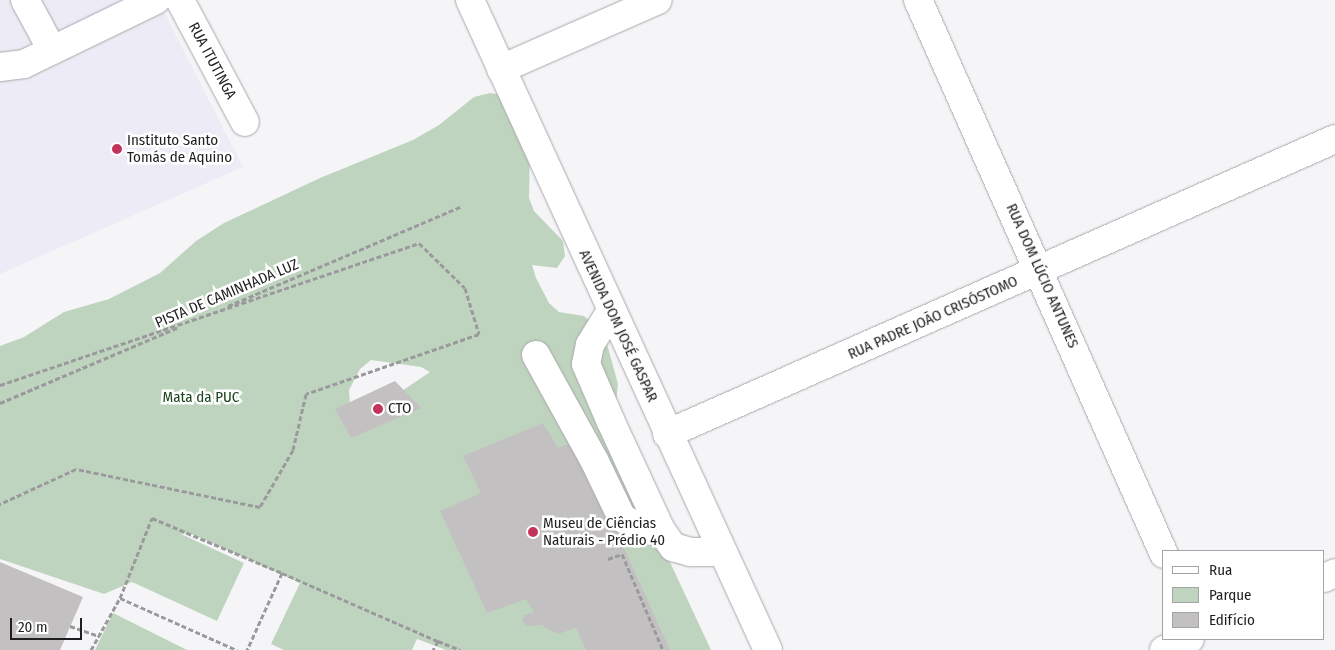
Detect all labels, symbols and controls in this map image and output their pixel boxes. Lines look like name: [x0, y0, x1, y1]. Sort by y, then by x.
street label: RUA ITUTINGA: [184, 20, 240, 102]
place label: Instituto Santo Tomás de Aquino: [127, 131, 232, 166]
marker: Instituto Santo Tomás de Aquino: [111, 143, 123, 155]
street label: RUA DOM LÚCIO ANTUNES: [1002, 201, 1082, 351]
street label: AVENIDA DOM JOSÉ GASPAR: [575, 247, 661, 405]
street label: PISTA DE CAMINHADA LUZ: [153, 256, 301, 332]
street label: RUA PADRE JOÃO CRISÓSTOMO: [845, 272, 1021, 364]
park label: Mata da PUC: [163, 389, 239, 407]
place label: CTO: [388, 400, 411, 418]
marker: CTO: [372, 403, 384, 415]
place label: Museu de Ciências Naturais - Prédio 40: [543, 514, 665, 549]
marker: Museu de Ciências Naturais - Prédio 40: [527, 526, 539, 538]
legend: [1162, 550, 1325, 640]
text: Rua: [1209, 561, 1232, 579]
text: Parque: [1209, 586, 1252, 604]
scale bar: [12, 608, 85, 640]
text: Edifício: [1209, 611, 1255, 629]
text: 20 m: [18, 618, 48, 636]

